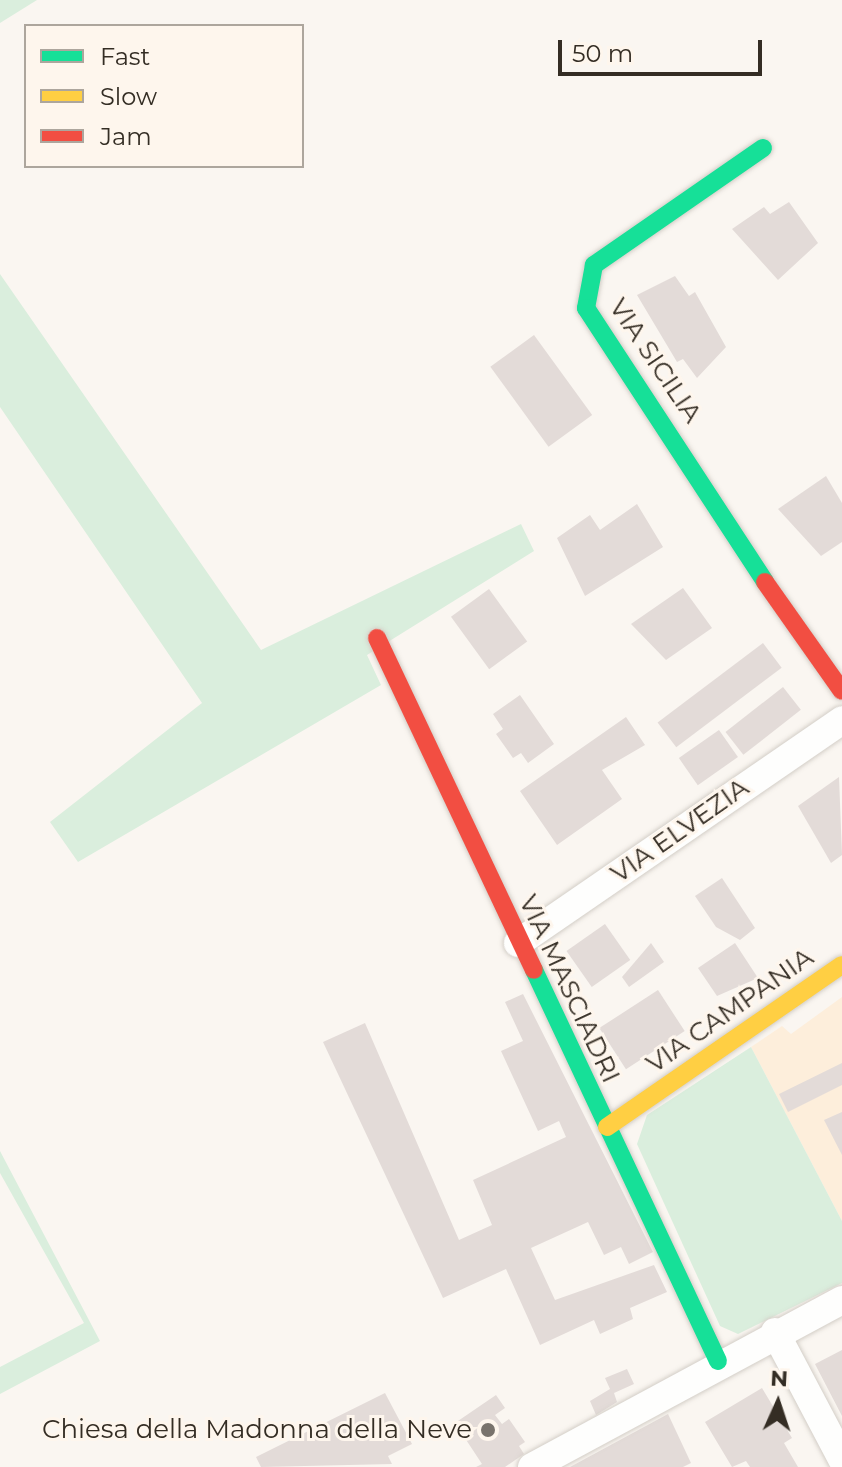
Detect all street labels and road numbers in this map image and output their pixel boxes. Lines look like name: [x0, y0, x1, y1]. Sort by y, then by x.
street label: VIA SICILIA: [602, 293, 708, 429]
street label: VIA ELVEZIA: [605, 772, 755, 890]
street label: VIA MASCIADRI: [512, 890, 626, 1088]
street label: VIA CAMPANIA: [641, 942, 819, 1080]

